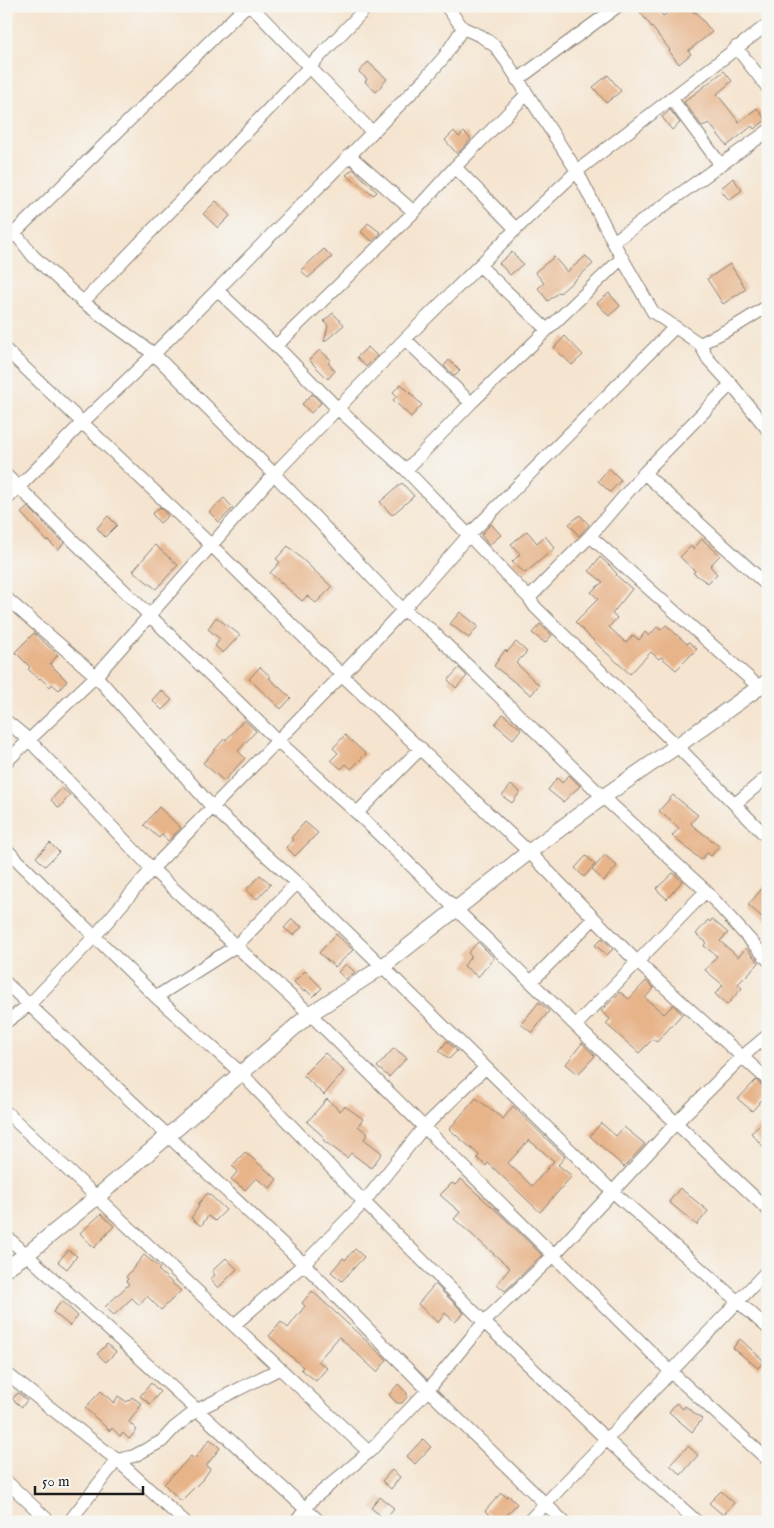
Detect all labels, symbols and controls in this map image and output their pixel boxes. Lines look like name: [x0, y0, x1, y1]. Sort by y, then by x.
scale bar: [35, 1463, 142, 1495]
text: 50 m: [42, 1472, 70, 1491]

